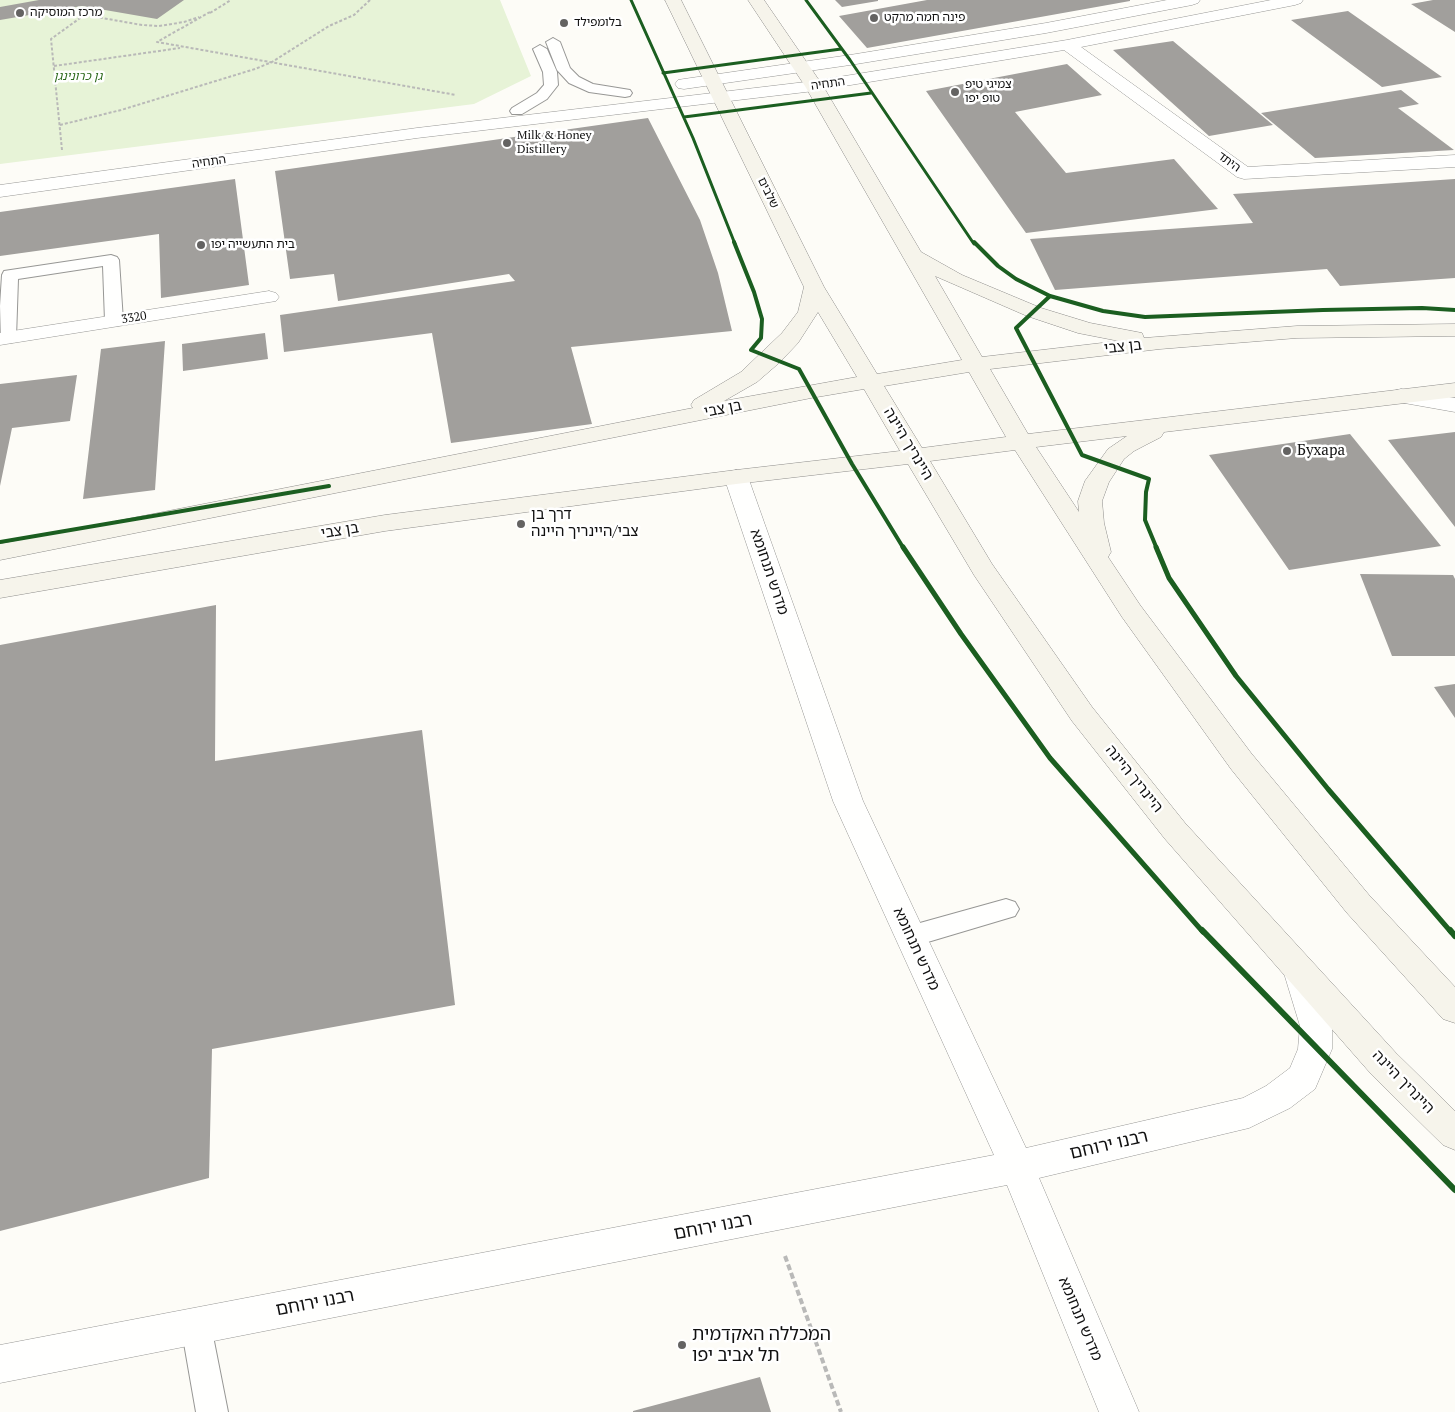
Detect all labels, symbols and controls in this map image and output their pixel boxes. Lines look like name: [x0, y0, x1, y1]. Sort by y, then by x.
place label: מרכז המוסיקה: [30, 6, 102, 20]
marker: מרכז המוסיקה: [14, 7, 26, 19]
place label: פינה חמה מרקט: [884, 11, 965, 25]
marker: פינה חמה מרקט: [868, 12, 880, 24]
place label: בלומפילד: [574, 16, 622, 30]
marker: בלומפילד: [558, 17, 570, 29]
park label: גן כרונינגן: [54, 70, 102, 84]
street label: התחיה: [810, 74, 846, 94]
place label: צמיגי טיפ טופ יפו: [965, 78, 1012, 106]
marker: צמיגי טיפ טופ יפו: [949, 86, 961, 98]
place label: Milk & Honey Distillery: [517, 129, 591, 157]
marker: Milk & Honey Distillery: [501, 137, 513, 149]
street label: היתד: [1215, 149, 1243, 175]
street label: התחיה: [191, 152, 227, 172]
street label: שלבים: [754, 175, 782, 211]
place label: בית התעשייה יפו: [211, 238, 295, 252]
marker: בית התעשייה יפו: [195, 239, 207, 251]
street label: 3320: [120, 309, 148, 327]
street label: בן צבי: [1103, 336, 1143, 358]
street label: בן צבי: [703, 397, 743, 421]
street label: היינריך היינה: [879, 404, 937, 484]
place label: Бухара: [1297, 442, 1345, 460]
marker: Бухара: [1281, 445, 1293, 457]
place label: דרך בן צבי/היינריך היינה: [531, 506, 639, 541]
marker: דרך בן צבי/היינריך היינה: [515, 518, 527, 530]
street label: בן צבי: [320, 519, 360, 543]
street label: מדרש תנחומא: [746, 527, 792, 617]
street label: היינריך היינה: [1101, 742, 1167, 816]
street label: מדרש תנחומא: [889, 905, 943, 993]
street label: היינריך היינה: [1368, 1046, 1438, 1118]
street label: רבנו ירוחם: [1068, 1126, 1150, 1164]
street label: רבנו ירוחם: [672, 1209, 754, 1245]
street label: מדרש תנחומא: [1054, 1274, 1106, 1364]
street label: רבנו ירוחם: [274, 1285, 356, 1321]
place label: המכללה האקדמית תל אביב יפו: [692, 1324, 831, 1366]
marker: המכללה האקדמית תל אביב יפו: [676, 1339, 688, 1351]

